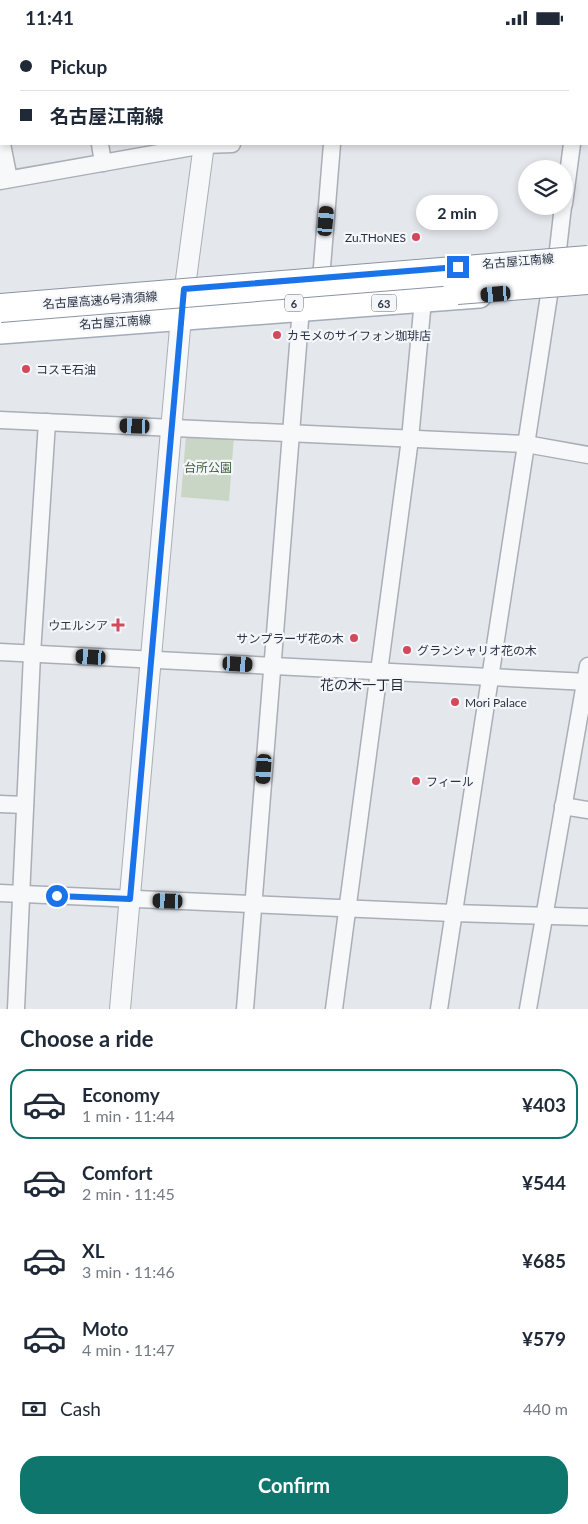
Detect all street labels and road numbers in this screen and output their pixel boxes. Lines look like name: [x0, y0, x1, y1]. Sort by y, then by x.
street label: 名古屋江南線: [481, 250, 555, 272]
street label: 名古屋高速6号清須線: [42, 289, 158, 311]
road number: 6: [285, 295, 303, 311]
road number: 63: [372, 295, 396, 311]
street label: 名古屋江南線: [79, 312, 151, 332]

